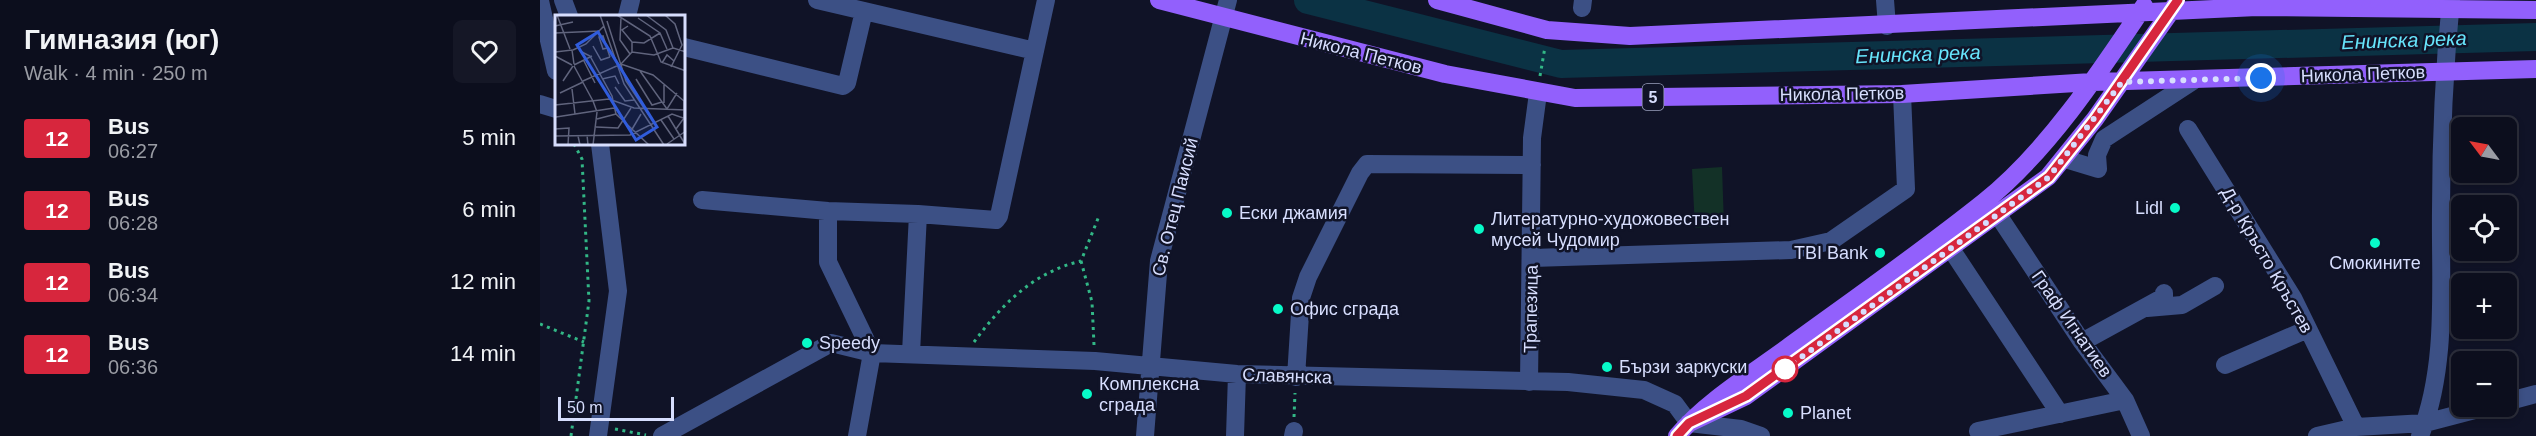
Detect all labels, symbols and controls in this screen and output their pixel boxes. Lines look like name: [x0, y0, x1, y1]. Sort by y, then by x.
inset map: [555, 15, 686, 146]
button: heart: [453, 20, 516, 83]
text: Гимназия (юг): [24, 24, 219, 55]
water label: Енинска река: [2341, 27, 2467, 53]
street label: Никола Петков: [1298, 28, 1424, 78]
water label: Енинска река: [1855, 41, 1981, 67]
text: Walk · 4 min · 250 m: [24, 62, 208, 84]
street label: Никола Петков: [2300, 62, 2426, 86]
your location: [2246, 63, 2276, 93]
street label: Никола Петков: [1780, 83, 1904, 105]
road number: 5: [1642, 84, 1664, 110]
text: Bus: [108, 114, 150, 139]
north arrow: [2451, 117, 2517, 183]
map controls: [2451, 117, 2517, 417]
text: 5 min: [462, 125, 516, 150]
text: 12: [45, 127, 69, 150]
street label: Св. Отец Паисий: [1148, 136, 1202, 278]
text: 06:27: [108, 140, 158, 162]
street label: Д-р Кръсто Кръстев: [2217, 183, 2317, 337]
text: Bus: [108, 186, 150, 211]
button: locate: [2451, 195, 2517, 261]
text: 6 min: [462, 197, 516, 222]
place label: Lidl: [2135, 198, 2163, 218]
text: 12: [45, 199, 69, 222]
marker: Lidl: [2168, 201, 2182, 215]
place label: Ески джамия: [1239, 203, 1347, 223]
marker: Ески джамия: [1220, 206, 1234, 220]
place label: Литературно-художовествен мусей Чудомир: [1491, 209, 1729, 250]
text: 06:28: [108, 212, 158, 234]
marker: Литературно-художовествен мусей Чудомир: [1472, 222, 1486, 236]
marker: Смокините: [2368, 236, 2382, 250]
place label: TBI Bank: [1794, 243, 1869, 263]
marker: TBI Bank: [1873, 246, 1887, 260]
place label: Смокините: [2329, 253, 2421, 273]
text: Bus: [108, 258, 150, 283]
street label: Трапезица: [1520, 264, 1542, 353]
street label: Граф Игнатиев: [2028, 267, 2116, 381]
text: 12 min: [450, 269, 516, 294]
text: 12: [45, 271, 69, 294]
button: +: [2451, 273, 2517, 339]
text: 06:34: [108, 284, 158, 306]
place label: Офис сграда: [1290, 299, 1400, 319]
marker: Офис сграда: [1271, 302, 1285, 316]
text: Bus: [108, 330, 150, 355]
place label: Speedy: [819, 333, 880, 353]
marker: Speedy: [800, 336, 814, 350]
text: 14 min: [450, 341, 516, 366]
text: 12: [45, 343, 69, 366]
button: −: [2451, 351, 2517, 417]
text: 06:36: [108, 356, 158, 378]
unlabelled marker: [1772, 356, 1798, 382]
place label: Бързи заркуски: [1619, 357, 1747, 377]
marker: Бързи заркуски: [1600, 360, 1614, 374]
street label: Славянска: [1242, 364, 1333, 388]
place label: Комплексна сграда: [1099, 374, 1200, 415]
marker: Комплексна сграда: [1080, 387, 1094, 401]
scale bar: [558, 394, 674, 422]
text: 50 m: [567, 399, 603, 416]
place label: Planet: [1800, 403, 1851, 423]
marker: Planet: [1781, 406, 1795, 420]

